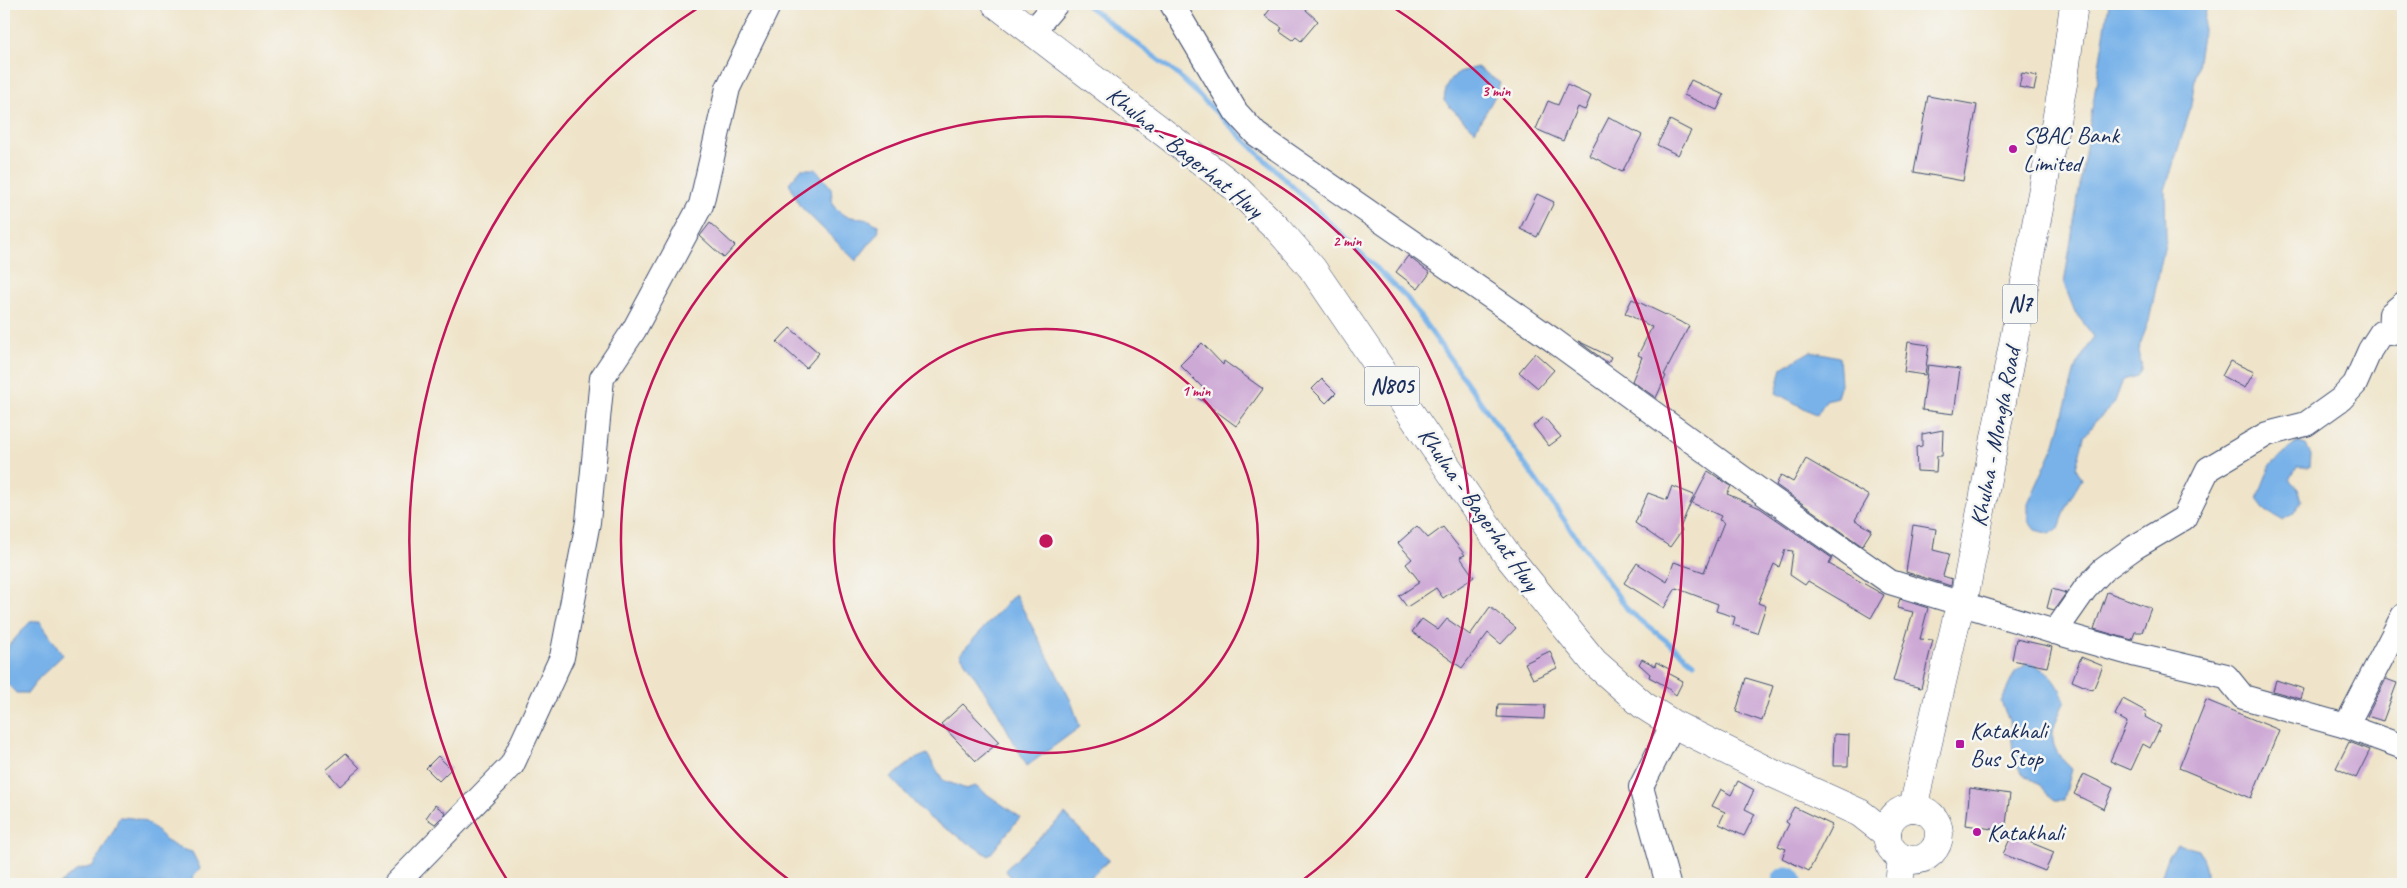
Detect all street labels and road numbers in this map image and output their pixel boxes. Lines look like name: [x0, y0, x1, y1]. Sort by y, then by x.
street label: Khulna - Bagerhat Hwy: [1101, 80, 1271, 225]
road number: N7: [2002, 284, 2038, 324]
street label: Khulna - Mongla Road: [1963, 341, 2028, 529]
road number: N805: [1364, 366, 1420, 406]
street label: Khulna - Bagerhat Hwy: [1411, 421, 1548, 598]

